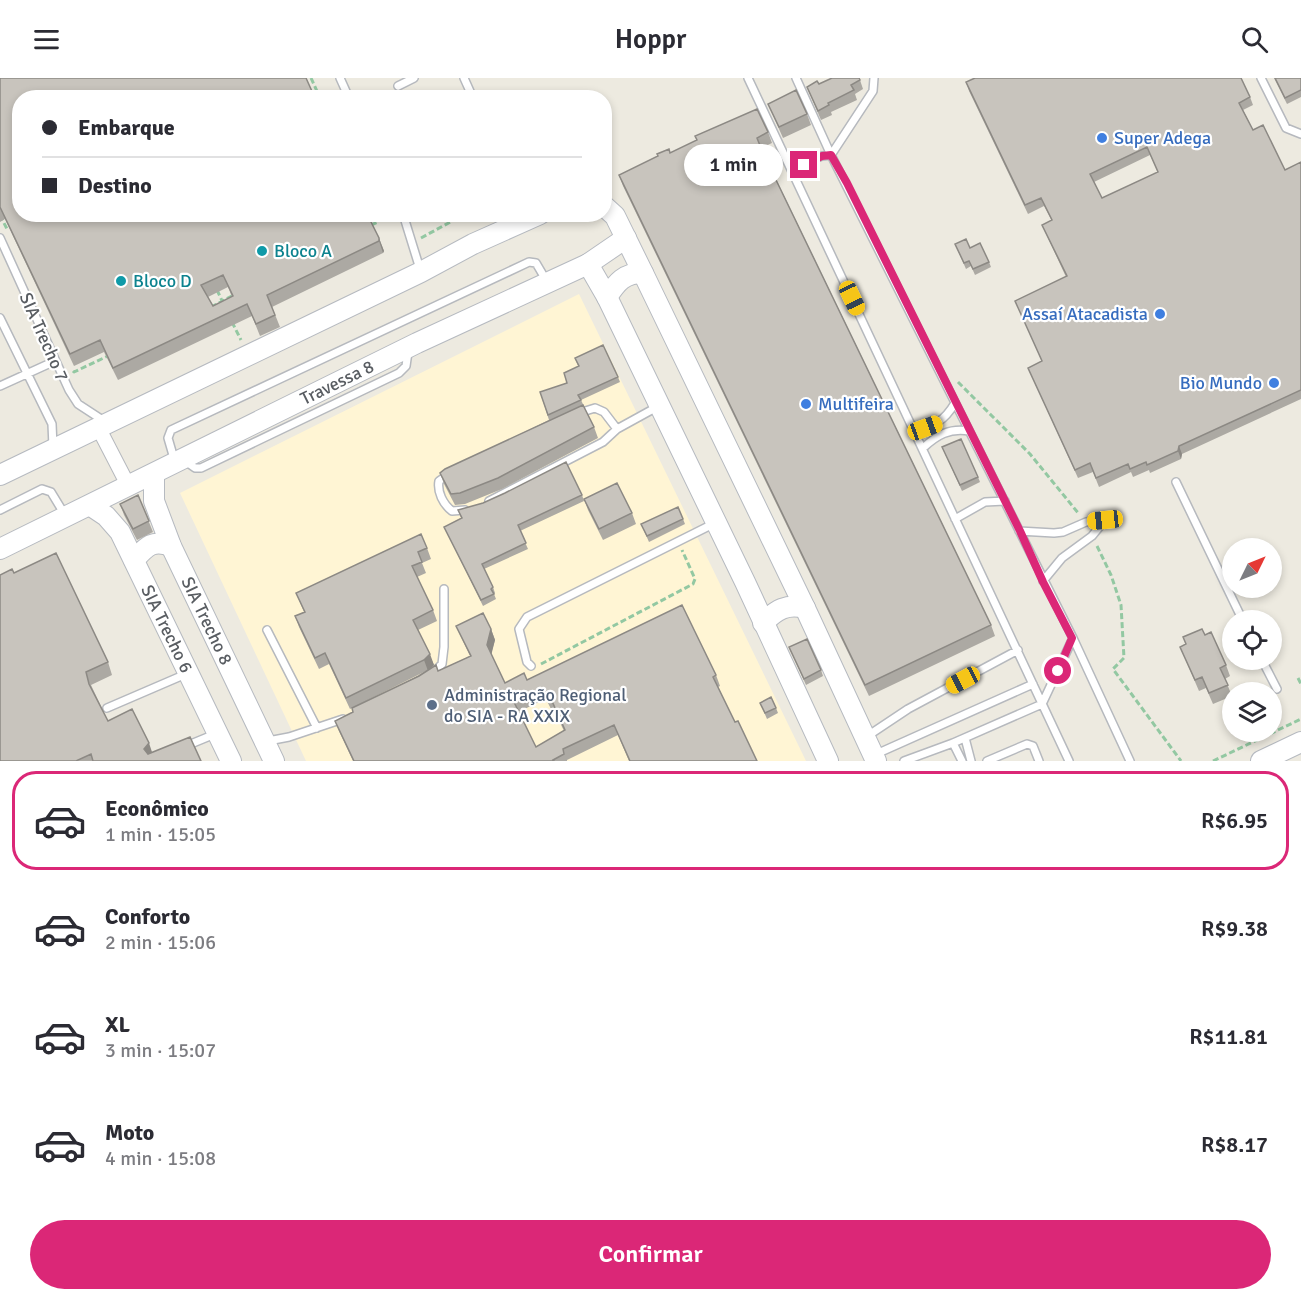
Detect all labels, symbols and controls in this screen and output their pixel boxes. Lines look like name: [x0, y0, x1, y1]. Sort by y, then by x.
icon: menu: [30, 23, 63, 56]
text: Hoppr: [615, 23, 686, 56]
icon: search: [1238, 23, 1271, 56]
text: Embarque: [78, 114, 175, 141]
place label: Super Adega: [1114, 127, 1211, 149]
marker: Super Adega: [1095, 131, 1109, 145]
callout: 1 min: [684, 144, 783, 186]
route end: [790, 151, 817, 178]
text: 1 min: [710, 152, 757, 177]
text: Destino: [78, 172, 152, 199]
place label: Bloco A: [274, 240, 332, 262]
marker: Bloco A: [255, 244, 269, 258]
place label: Bloco D: [133, 270, 192, 292]
marker: Bloco D: [114, 274, 128, 288]
car: [836, 278, 868, 318]
street label: SIA Trecho 7: [15, 289, 73, 385]
place label: Assaí Atacadista: [1022, 303, 1148, 325]
marker: Assaí Atacadista: [1153, 307, 1167, 321]
street label: Travessa 8: [297, 355, 377, 410]
place label: Bio Mundo: [1180, 372, 1262, 394]
marker: Bio Mundo: [1267, 376, 1281, 390]
place label: Multifeira: [818, 393, 894, 415]
marker: Multifeira: [799, 397, 813, 411]
car: [905, 413, 945, 443]
car: [1086, 509, 1124, 531]
north arrow: [1222, 538, 1282, 598]
map controls: [1222, 538, 1282, 742]
street label: SIA Trecho 8: [176, 573, 237, 668]
street label: SIA Trecho 6: [136, 581, 198, 676]
button: locate: [1222, 610, 1282, 670]
route start: [1044, 657, 1071, 684]
car: [943, 664, 983, 696]
button: layers: [1222, 682, 1282, 742]
place label: Administração Regional do SIA - RA XXIX: [444, 684, 626, 727]
marker: Administração Regional do SIA - RA XXIX: [425, 698, 439, 712]
icon: car: [33, 794, 87, 848]
text: Econômico: [105, 795, 209, 822]
text: R$6.95: [1201, 807, 1268, 834]
text: 1 min · 15:05: [105, 822, 216, 847]
icon: car: [33, 902, 87, 956]
text: Conforto: [105, 903, 190, 930]
text: R$9.38: [1201, 915, 1268, 942]
text: 2 min · 15:06: [105, 930, 216, 955]
icon: car: [33, 1010, 87, 1064]
text: XL: [105, 1011, 130, 1038]
text: R$11.81: [1189, 1023, 1268, 1050]
text: 3 min · 15:07: [105, 1038, 216, 1063]
icon: car: [33, 1118, 87, 1172]
text: Moto: [105, 1119, 154, 1146]
text: R$8.17: [1201, 1131, 1268, 1158]
text: 4 min · 15:08: [105, 1146, 216, 1171]
button: Confirmar: [30, 1220, 1271, 1289]

